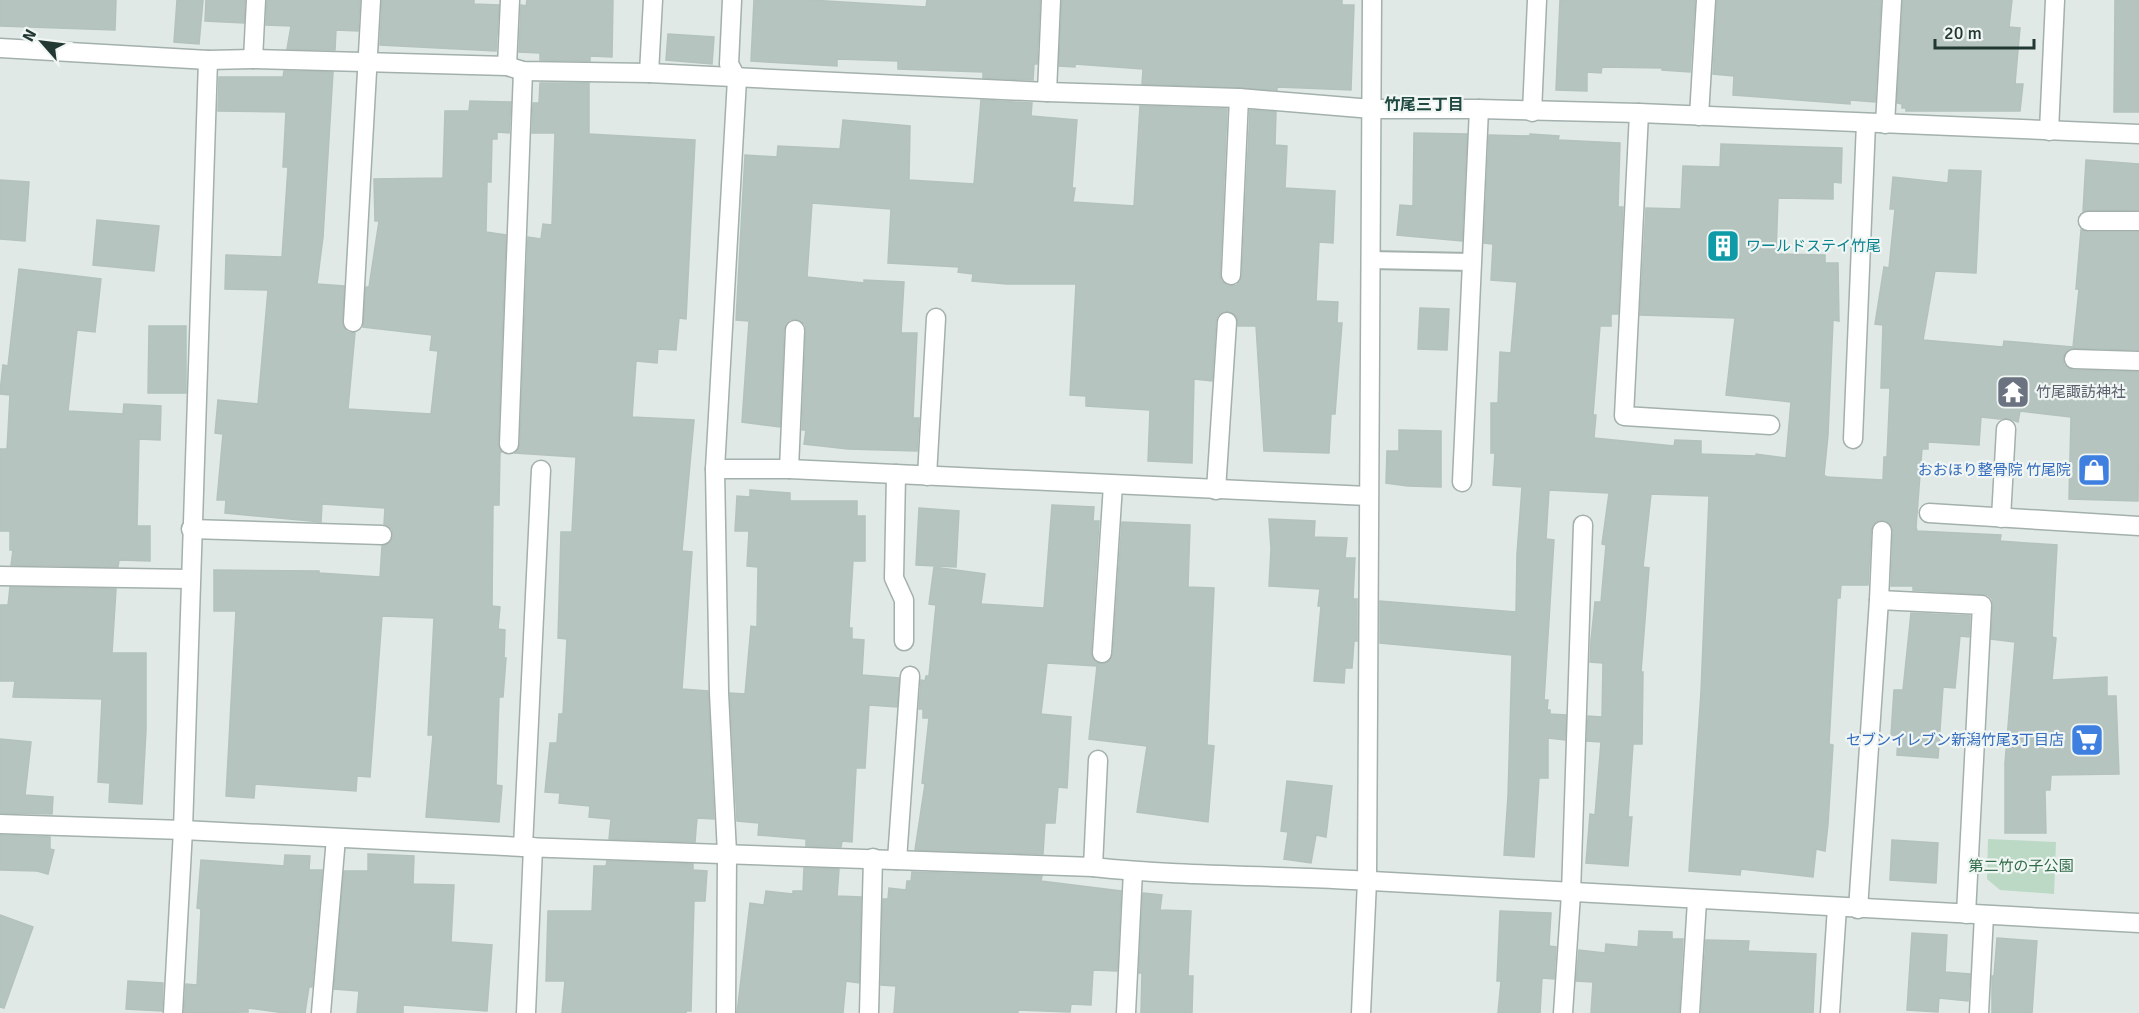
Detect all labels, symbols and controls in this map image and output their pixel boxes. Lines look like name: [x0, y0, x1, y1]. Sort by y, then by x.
north arrow: [12, 12, 72, 72]
scale bar: [1935, 12, 2034, 50]
text: 20 m: [1944, 22, 1982, 44]
text: N: [18, 26, 41, 45]
district label: 竹尾三丁目: [1384, 95, 1464, 115]
building icon: ワールドステイ竹尾: [1705, 228, 1741, 264]
place label: ワールドステイ竹尾: [1746, 237, 1881, 255]
temple icon: 竹尾諏訪神社: [1995, 374, 2031, 410]
place label: 竹尾諏訪神社: [2036, 383, 2126, 401]
shop icon: おおほり整骨院 竹尾院: [2076, 452, 2112, 488]
place label: おおほり整骨院 竹尾院: [1918, 461, 2071, 479]
supermarket icon: セブンイレブン新潟竹尾3丁目店: [2069, 722, 2105, 758]
place label: セブンイレブン新潟竹尾3丁目店: [1846, 731, 2064, 749]
park label: 第二竹の子公園: [1968, 857, 2074, 875]

